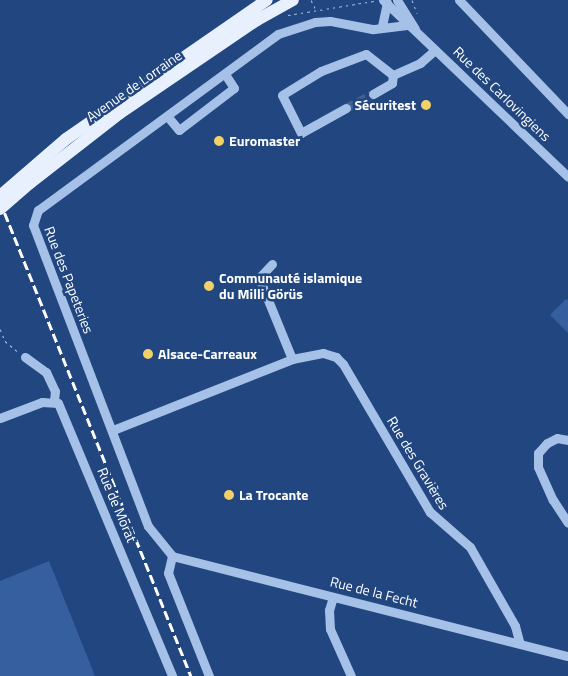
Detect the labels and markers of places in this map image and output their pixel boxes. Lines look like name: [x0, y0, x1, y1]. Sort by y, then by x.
place label: Sécuritest: [354, 97, 416, 113]
marker: Sécuritest: [420, 99, 432, 111]
place label: Euromaster: [229, 133, 300, 149]
marker: Euromaster: [213, 135, 225, 147]
place label: Communauté islamique du Milli Görüs: [219, 270, 362, 302]
marker: Communauté islamique du Milli Görüs: [203, 280, 215, 292]
place label: Alsace-Carreaux: [158, 346, 257, 362]
marker: Alsace-Carreaux: [142, 348, 154, 360]
place label: La Trocante: [239, 487, 309, 503]
marker: La Trocante: [223, 489, 235, 501]

